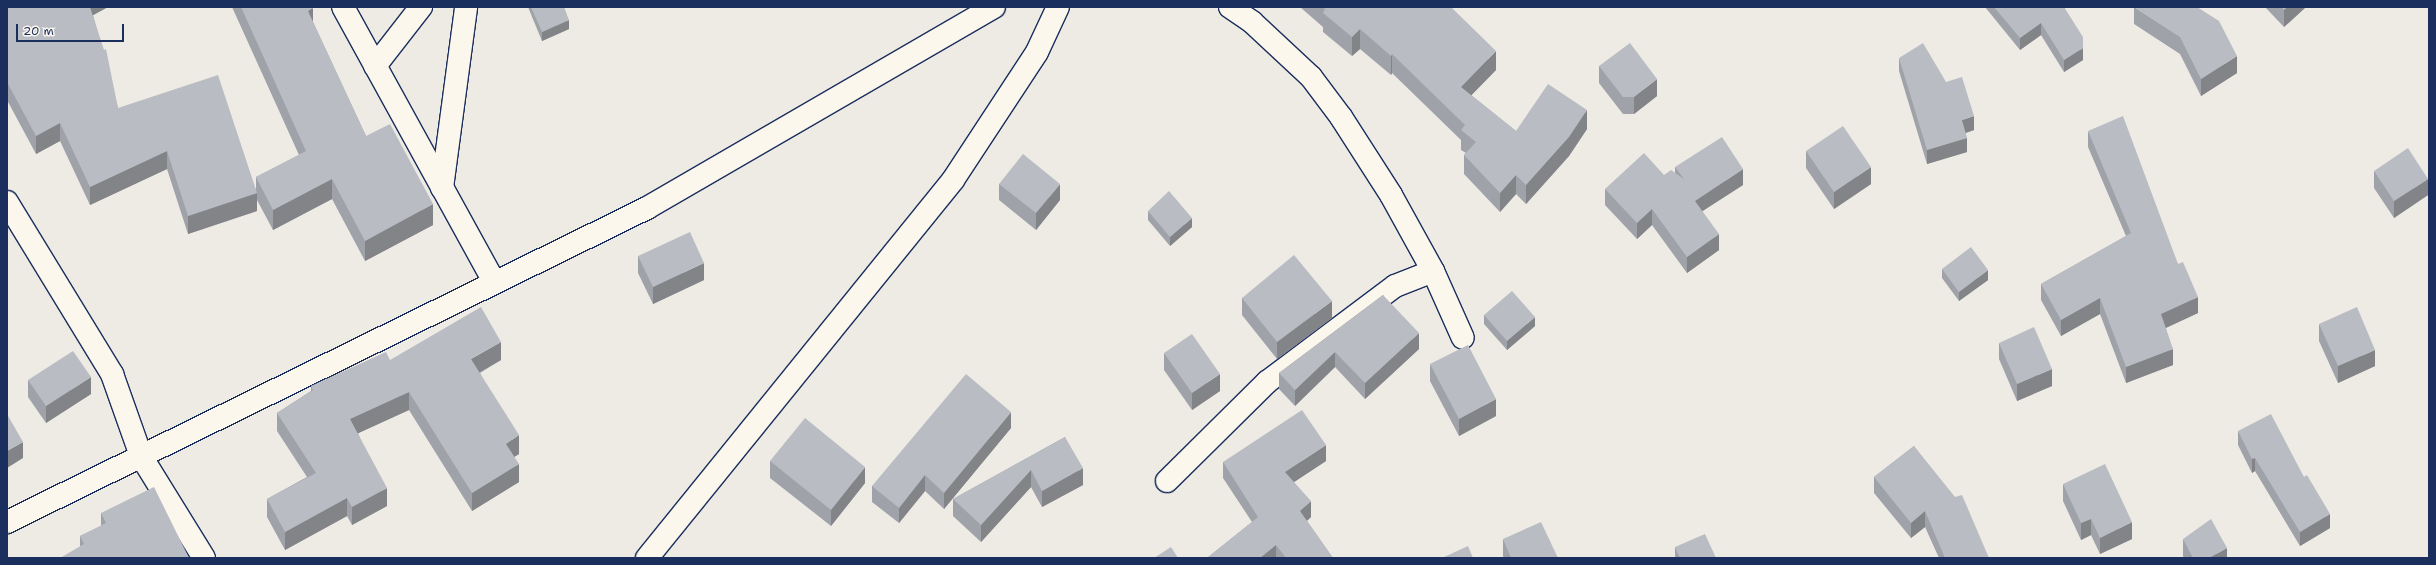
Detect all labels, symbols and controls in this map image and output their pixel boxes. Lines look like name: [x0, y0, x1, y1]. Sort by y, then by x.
scale bar: [18, 16, 126, 42]
text: 20 m: [23, 23, 54, 39]

